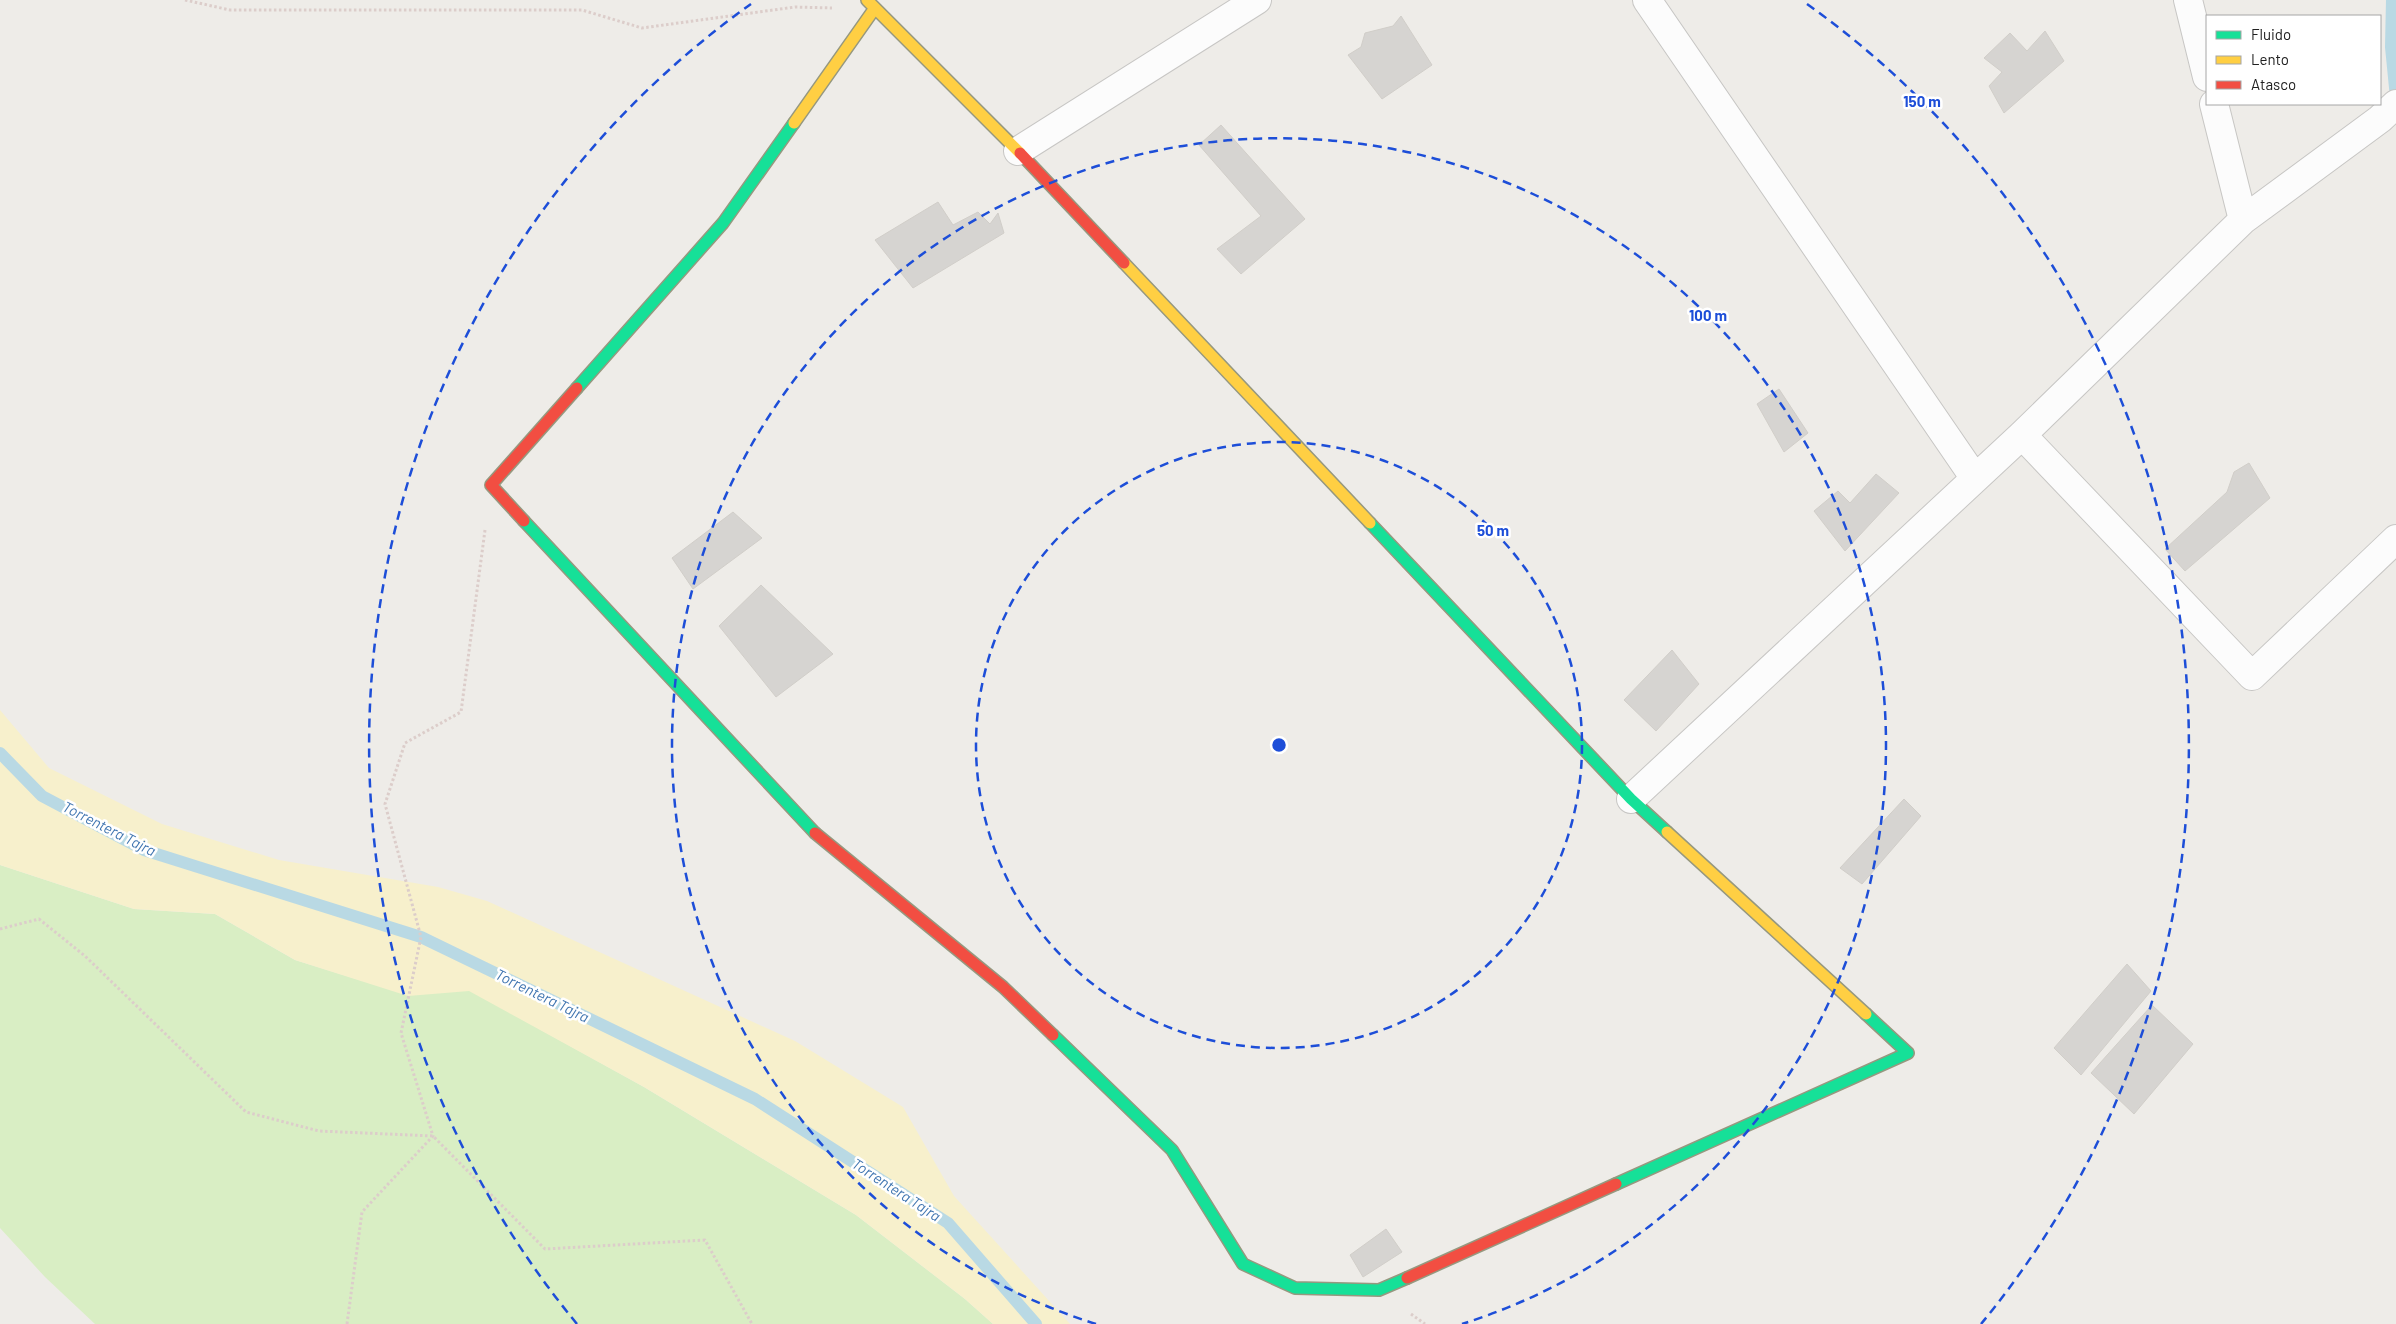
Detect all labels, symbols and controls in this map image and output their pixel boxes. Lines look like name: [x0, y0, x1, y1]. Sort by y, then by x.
legend: [2206, 15, 2381, 105]
text: Fluido: [2251, 25, 2291, 43]
text: Lento: [2251, 50, 2289, 68]
text: Atasco: [2251, 75, 2296, 93]
text: 150 m: [1903, 92, 1941, 110]
text: 100 m: [1689, 306, 1727, 324]
text: 50 m: [1477, 521, 1509, 539]
centre of rings: [1270, 736, 1288, 754]
water label: Torrentera Tajra: [60, 797, 159, 859]
water label: Torrentera Tajra: [493, 965, 592, 1026]
water label: Torrentera Tajra: [849, 1154, 944, 1225]

